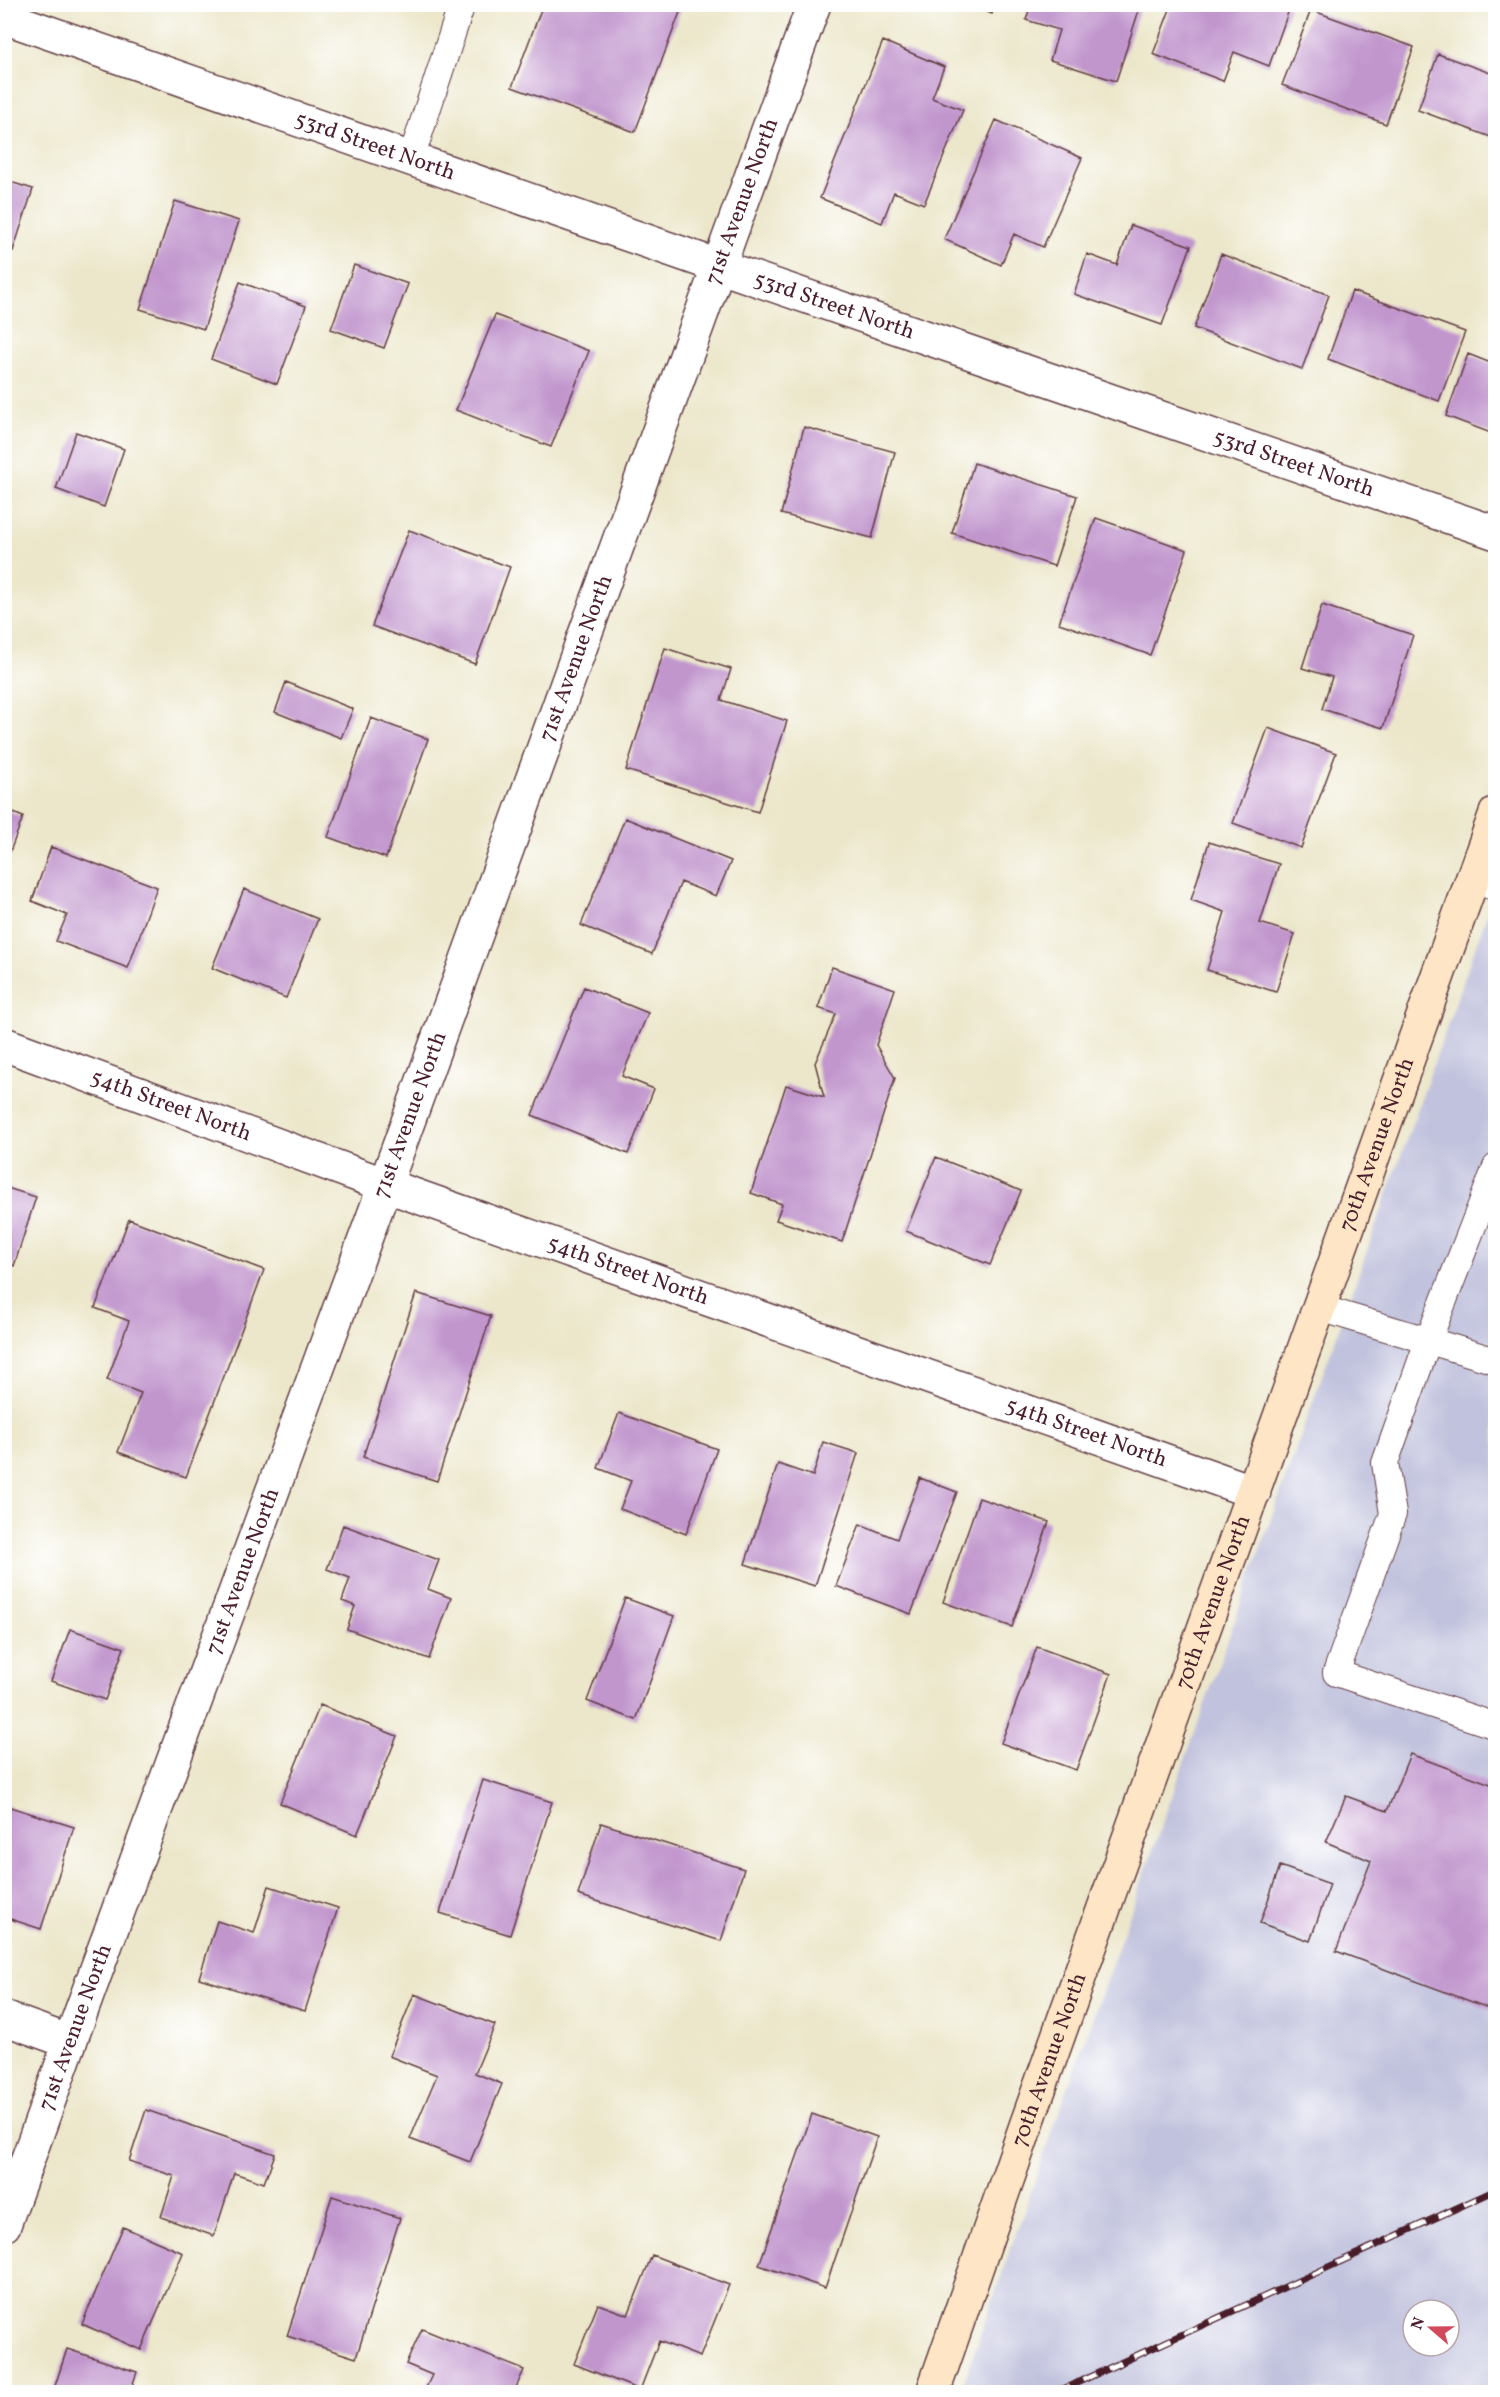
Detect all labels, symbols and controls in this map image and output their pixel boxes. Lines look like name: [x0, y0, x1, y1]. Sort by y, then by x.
street label: 53rd Street North: [291, 104, 460, 189]
street label: 71st Avenue North: [698, 114, 787, 289]
street label: 53rd Street North: [750, 264, 919, 348]
street label: 53rd Street North: [1209, 422, 1378, 506]
street label: 71st Avenue North: [532, 571, 621, 746]
street label: 71st Avenue North: [366, 1027, 455, 1203]
street label: 70th Avenue North: [1332, 1053, 1423, 1236]
street label: 54th Street North: [86, 1062, 256, 1150]
street label: 54th Street North: [543, 1228, 713, 1314]
street label: 54th Street North: [1001, 1390, 1171, 1476]
street label: 71st Avenue North: [198, 1484, 288, 1659]
street label: 70th Avenue North: [1168, 1511, 1259, 1694]
street label: 71st Avenue North: [31, 1940, 120, 2115]
street label: 70th Avenue North: [1004, 1969, 1095, 2151]
north arrow: [1401, 2298, 1461, 2358]
text: N: [1406, 2314, 1431, 2333]

